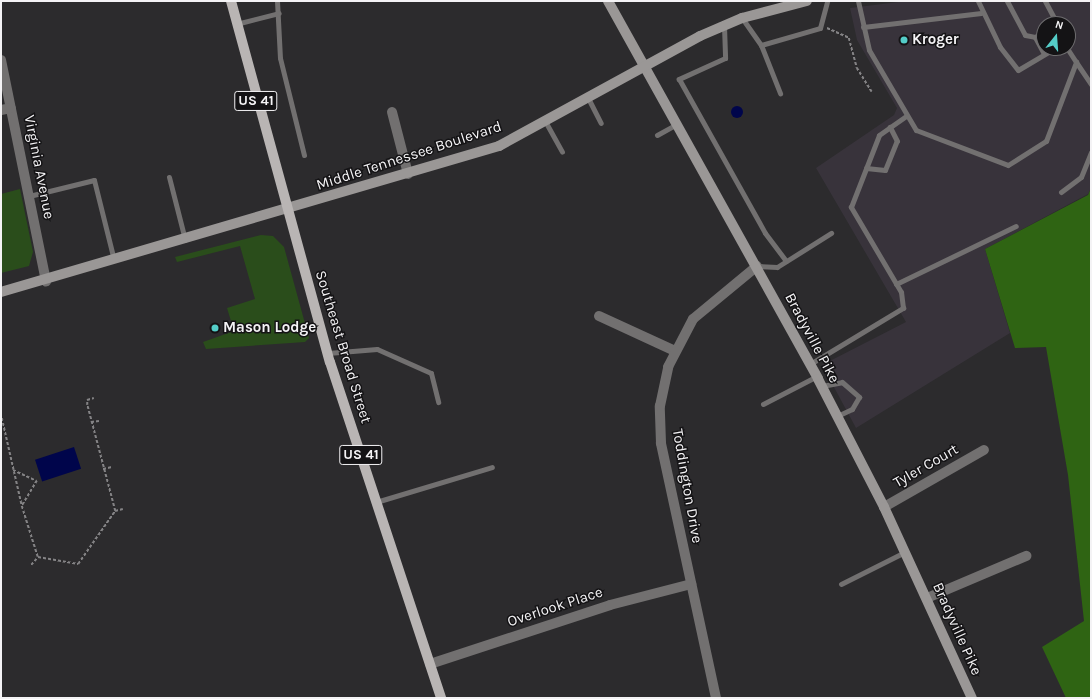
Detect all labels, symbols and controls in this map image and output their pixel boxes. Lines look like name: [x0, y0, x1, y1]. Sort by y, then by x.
north arrow: [1036, 16, 1076, 56]
text: N: [1054, 18, 1065, 32]
place label: Kroger: [912, 31, 959, 49]
marker: Kroger: [899, 35, 909, 45]
road number: US 41: [234, 89, 278, 113]
street label: Virginia Avenue: [20, 113, 58, 221]
street label: Middle Tennessee Boulevard: [314, 118, 504, 194]
street label: Southeast Broad Street: [311, 268, 375, 426]
street label: Bradyville Pike: [781, 290, 843, 386]
place label: Mason Lodge: [223, 319, 316, 337]
marker: Mason Lodge: [210, 323, 220, 333]
street label: Toddington Drive: [668, 427, 706, 545]
street label: Tyler Court: [890, 440, 962, 492]
road number: US 41: [339, 443, 383, 467]
street label: Bradyville Pike: [929, 580, 985, 678]
street label: Overlook Place: [505, 583, 605, 631]

